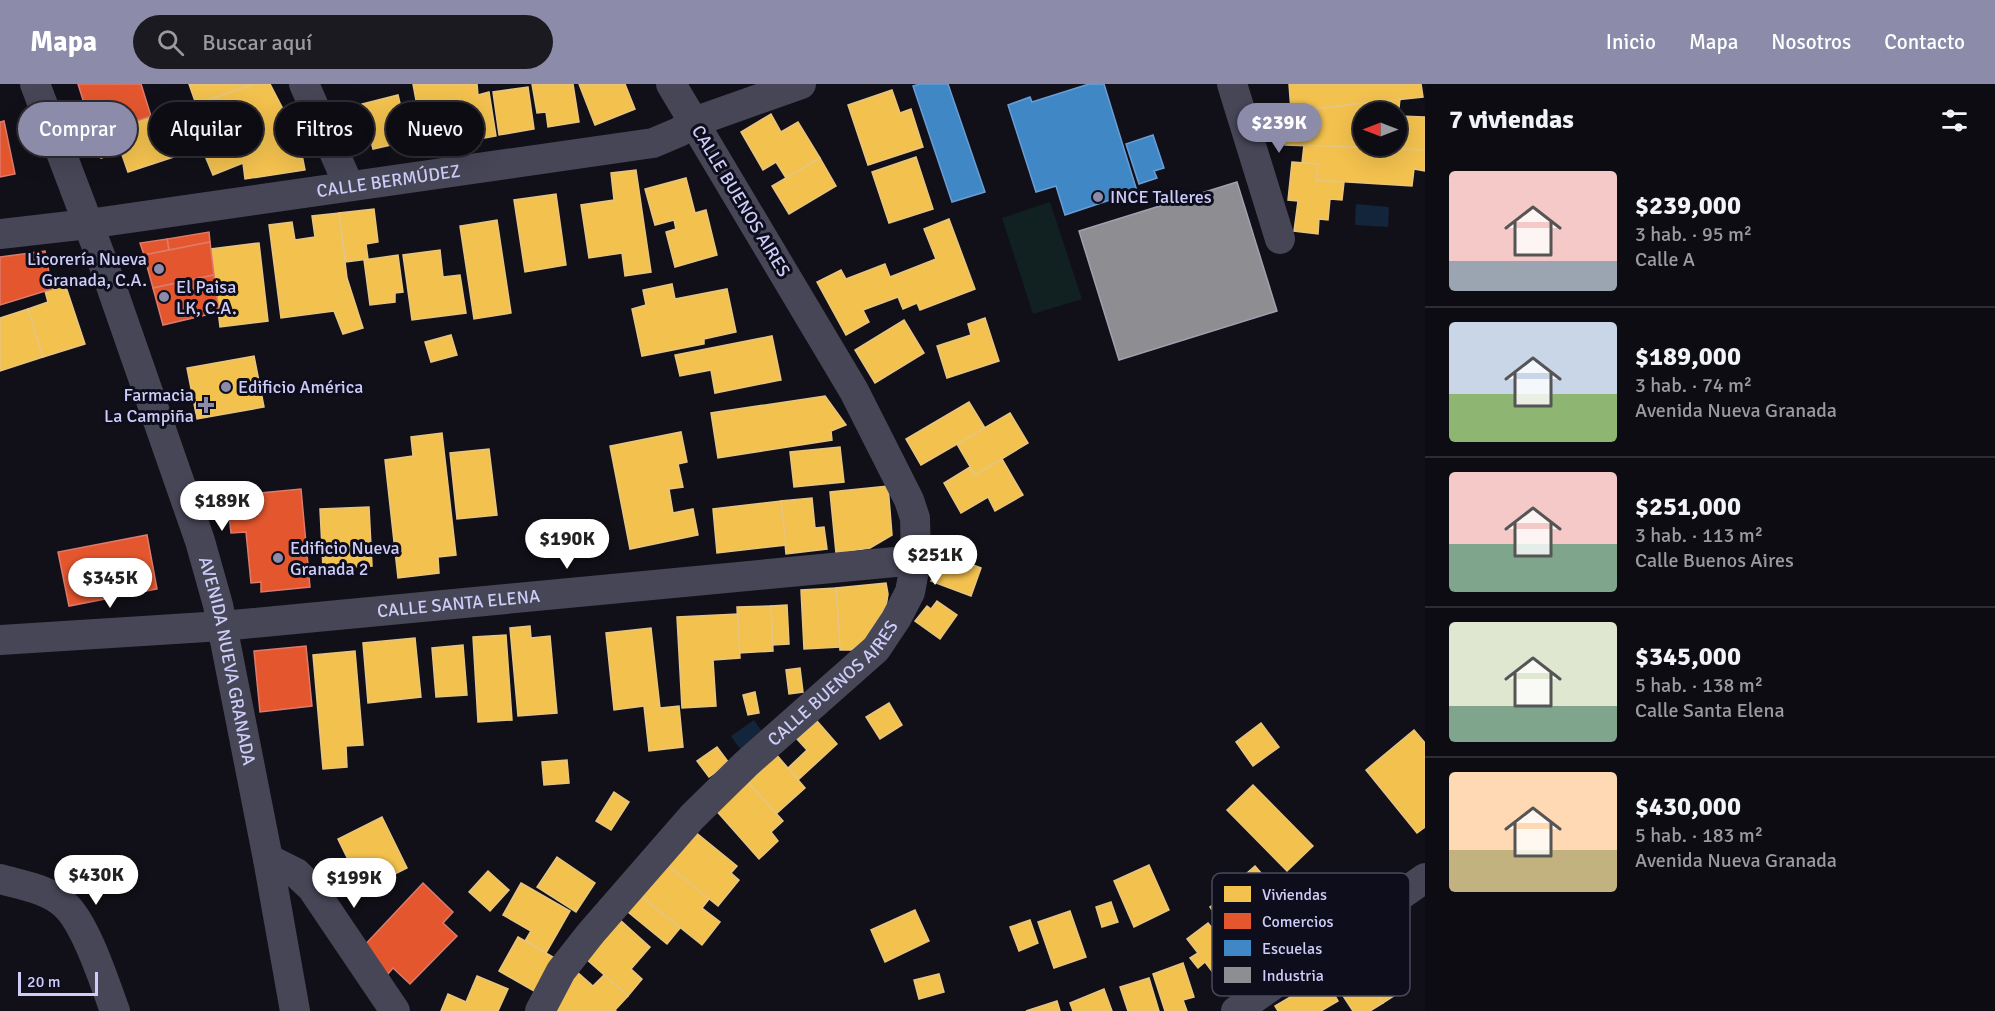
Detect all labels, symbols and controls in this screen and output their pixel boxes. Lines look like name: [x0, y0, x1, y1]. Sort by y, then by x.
search box: [133, 15, 553, 69]
text: Mapa: [30, 25, 97, 59]
icon: search: [154, 26, 187, 59]
text: Buscar aquí: [202, 29, 312, 56]
text: Inicio: [1606, 29, 1656, 55]
text: Mapa: [1689, 29, 1738, 55]
text: Nosotros: [1771, 29, 1851, 55]
text: Contacto: [1884, 29, 1965, 55]
chip: Comprar: [18, 102, 137, 156]
chip: Alquilar: [149, 102, 263, 156]
chip: Filtros: [275, 102, 374, 156]
chip: Nuevo: [386, 102, 484, 156]
north arrow: [1353, 102, 1407, 156]
map controls: [1353, 102, 1407, 156]
pin: $239K: [1237, 103, 1321, 154]
text: 7 viviendas: [1449, 104, 1574, 136]
icon: filters: [1938, 104, 1971, 137]
text: $239K: [1251, 110, 1307, 135]
street label: CALLE BUENOS AIRES: [687, 121, 795, 281]
street label: CALLE BERMÚDEZ: [315, 160, 462, 202]
place label: INCE Talleres: [1110, 186, 1212, 208]
marker: INCE Talleres: [1091, 190, 1105, 204]
text: $239,000: [1635, 190, 1741, 222]
icon: home: [1497, 195, 1569, 267]
text: 3 hab. · 95 m²: [1635, 222, 1752, 247]
text: Calle A: [1635, 247, 1695, 272]
place label: Licorería Nueva Granada, C.A.: [27, 248, 147, 291]
marker: Licorería Nueva Granada, C.A.: [152, 262, 166, 276]
place label: El Paisa LK, C.A.: [176, 276, 237, 319]
marker: El Paisa LK, C.A.: [157, 290, 171, 304]
text: $189,000: [1635, 341, 1741, 373]
icon: home: [1497, 346, 1569, 418]
text: 3 hab. · 74 m²: [1635, 373, 1752, 398]
place label: Edificio América: [238, 376, 363, 398]
marker: Edificio América: [219, 380, 233, 394]
place label: Farmacia La Campiña: [104, 384, 194, 427]
marker: Farmacia La Campiña: [199, 398, 213, 412]
text: Avenida Nueva Granada: [1635, 398, 1837, 423]
pin: $189K: [180, 481, 264, 532]
text: $189K: [194, 488, 250, 513]
text: $251,000: [1635, 491, 1741, 523]
icon: home: [1497, 496, 1569, 568]
pin: $190K: [525, 519, 609, 570]
text: 3 hab. · 113 m²: [1635, 523, 1763, 548]
text: $190K: [539, 526, 595, 551]
pin: $251K: [893, 535, 977, 586]
place label: Edificio Nueva Granada 2: [290, 537, 400, 580]
text: $251K: [907, 542, 963, 567]
text: Calle Buenos Aires: [1635, 548, 1794, 573]
marker: Edificio Nueva Granada 2: [271, 551, 285, 565]
street label: AVENIDA NUEVA GRANADA: [194, 554, 260, 767]
pin: $345K: [68, 558, 152, 609]
text: $345K: [82, 565, 138, 590]
street label: CALLE SANTA ELENA: [376, 585, 541, 622]
street label: CALLE BUENOS AIRES: [763, 616, 903, 751]
text: $345,000: [1635, 641, 1741, 673]
icon: home: [1497, 646, 1569, 718]
text: 5 hab. · 138 m²: [1635, 673, 1763, 698]
text: Calle Santa Elena: [1635, 698, 1785, 723]
text: $430,000: [1635, 791, 1741, 823]
icon: home: [1497, 796, 1569, 868]
text: 5 hab. · 183 m²: [1635, 823, 1763, 848]
text: Avenida Nueva Granada: [1635, 848, 1837, 873]
pin: $430K: [54, 855, 138, 906]
pin: $199K: [312, 858, 396, 909]
text: $430K: [68, 862, 124, 887]
text: $199K: [326, 865, 382, 890]
legend: [1212, 873, 1410, 996]
text: Viviendas: [1262, 885, 1327, 905]
text: Comercios: [1262, 912, 1334, 932]
text: Escuelas: [1262, 939, 1322, 959]
text: Industria: [1262, 966, 1324, 986]
scale bar: [18, 969, 98, 996]
text: 20 m: [27, 972, 61, 992]

